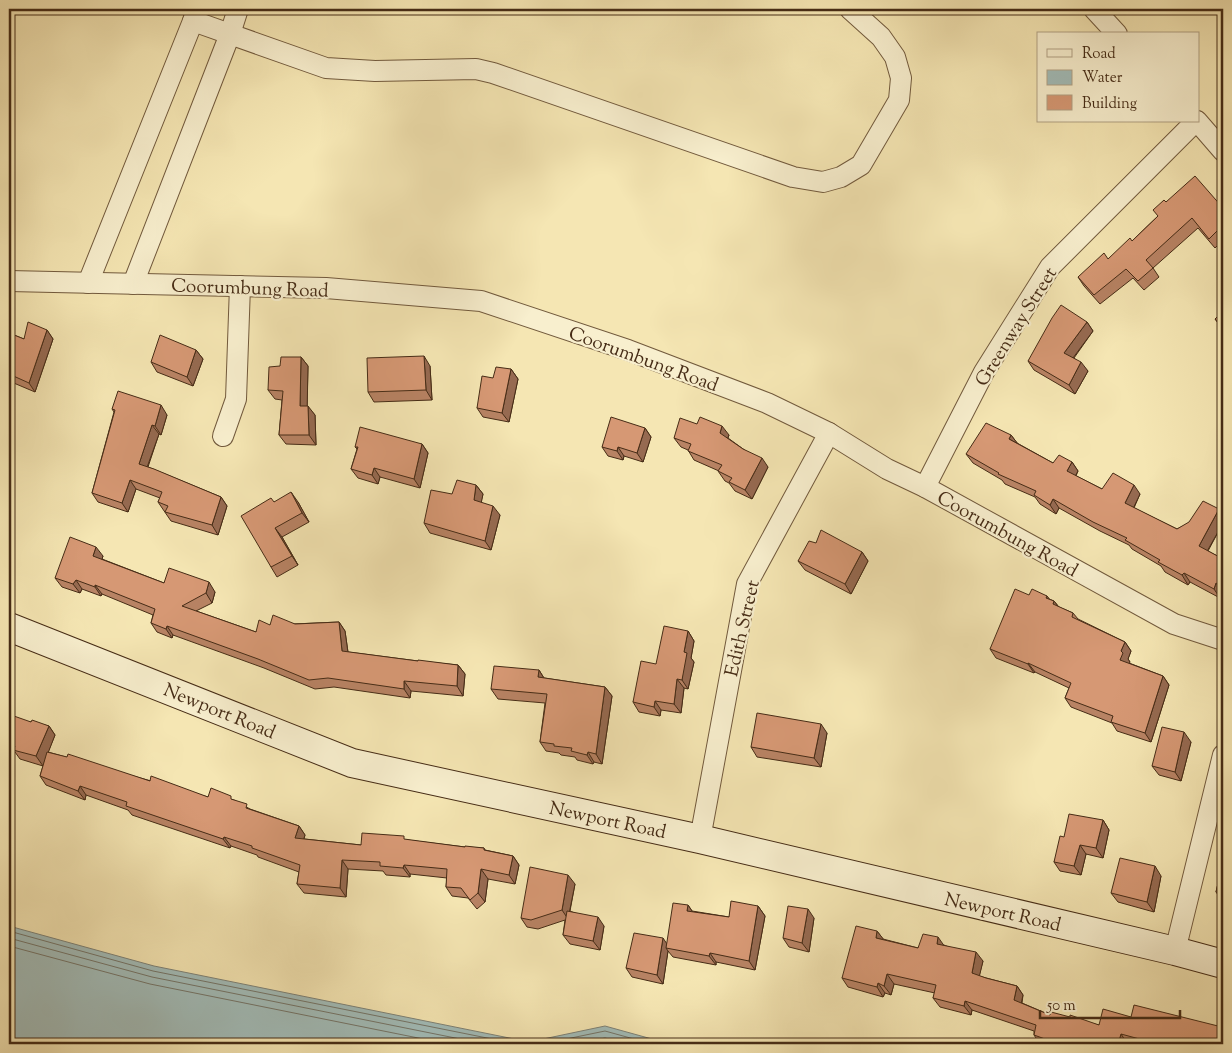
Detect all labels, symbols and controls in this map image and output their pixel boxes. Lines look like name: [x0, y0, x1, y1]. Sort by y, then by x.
legend: [1037, 32, 1200, 122]
text: Road: [1082, 44, 1116, 65]
text: Water: [1082, 68, 1123, 89]
text: Building: [1082, 94, 1137, 115]
street label: Greenway Street: [970, 262, 1065, 392]
street label: Coorumbung Road: [171, 273, 329, 306]
street label: Coorumbung Road: [564, 321, 722, 400]
street label: Coorumbung Road: [931, 485, 1082, 585]
street label: Edith Street: [719, 577, 768, 679]
street label: Newport Road: [159, 678, 280, 747]
street label: Newport Road: [546, 796, 669, 847]
street label: Newport Road: [941, 887, 1064, 940]
scale bar: [1040, 988, 1180, 1020]
text: 50 m: [1046, 996, 1076, 1017]

